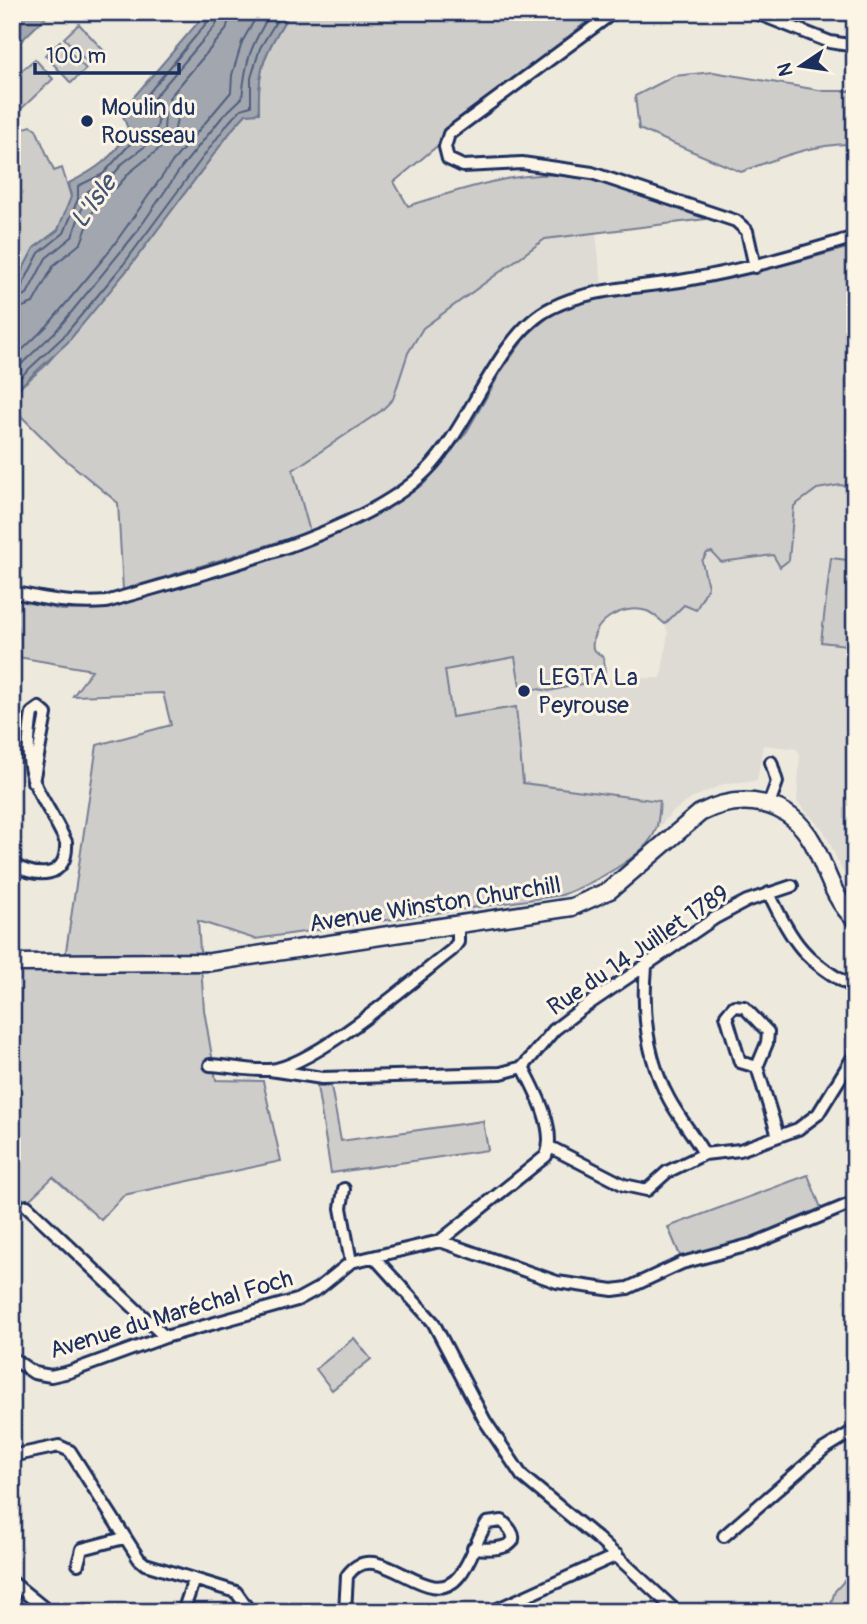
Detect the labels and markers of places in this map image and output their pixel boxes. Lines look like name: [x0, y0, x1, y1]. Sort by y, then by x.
place label: Moulin du Rousseau: [101, 93, 196, 150]
marker: Moulin du Rousseau: [79, 113, 95, 129]
place label: LEGTA La Peyrouse: [538, 663, 638, 720]
marker: LEGTA La Peyrouse: [516, 683, 532, 699]

